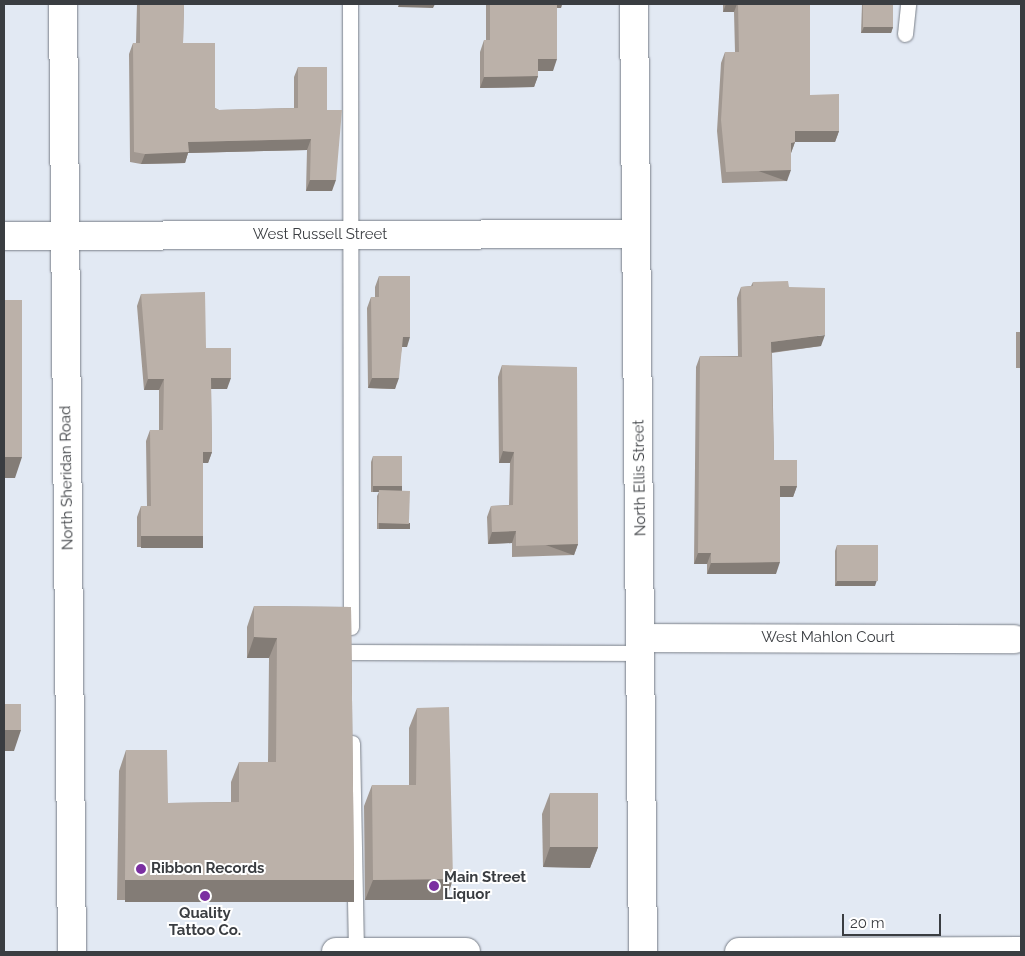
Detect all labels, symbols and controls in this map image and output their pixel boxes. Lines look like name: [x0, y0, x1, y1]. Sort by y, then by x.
street label: West Russell Street: [252, 226, 388, 244]
street label: North Sheridan Road: [57, 406, 77, 550]
street label: North Ellis Street: [630, 420, 650, 536]
street label: West Mahlon Court: [761, 629, 895, 647]
place label: Ribbon Records: [151, 860, 264, 878]
marker: Ribbon Records: [135, 863, 147, 875]
place label: Main Street Liquor: [444, 868, 526, 903]
marker: Main Street Liquor: [428, 880, 440, 892]
marker: Quality Tattoo Co.: [199, 890, 211, 902]
place label: Quality Tattoo Co.: [169, 904, 241, 939]
scale bar: [845, 904, 944, 936]
text: 20 m: [850, 914, 885, 932]

